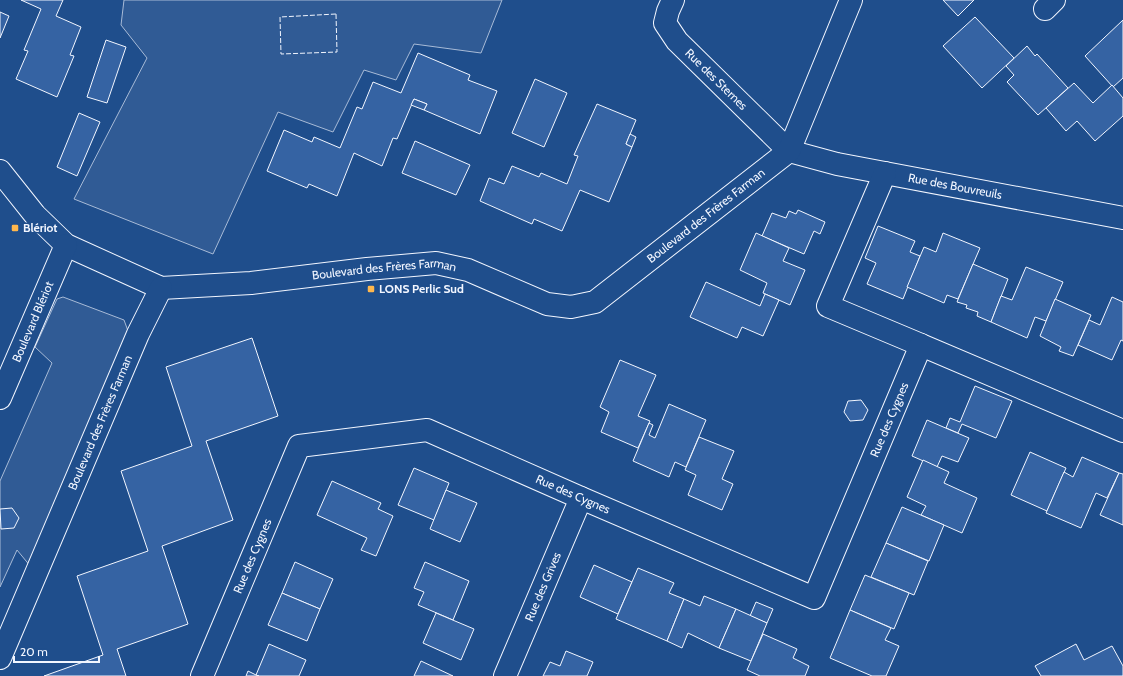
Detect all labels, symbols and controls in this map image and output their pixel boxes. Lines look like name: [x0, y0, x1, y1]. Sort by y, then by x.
street label: Rue des Sternes: [682, 45, 751, 113]
street label: Boulevard des Frères Farman: [644, 165, 768, 266]
street label: Rue des Bouvreuils: [907, 170, 1003, 202]
place label: Blériot: [23, 220, 57, 235]
marker: Blériot: [10, 223, 20, 233]
street label: Boulevard des Frères Farman: [311, 255, 458, 283]
street label: Boulevard Blériot: [8, 279, 56, 364]
place label: LONS Perlic Sud: [379, 281, 464, 296]
marker: LONS Perlic Sud: [366, 284, 376, 294]
street label: Boulevard des Frères Farman: [64, 352, 135, 492]
street label: Rue des Cygnes: [866, 380, 911, 459]
street label: Rue des Cygnes: [533, 471, 613, 517]
street label: Rue des Cygnes: [230, 516, 275, 596]
street label: Rue des Grives: [521, 550, 564, 624]
scale bar: [14, 638, 99, 664]
text: 20 m: [20, 644, 48, 659]

